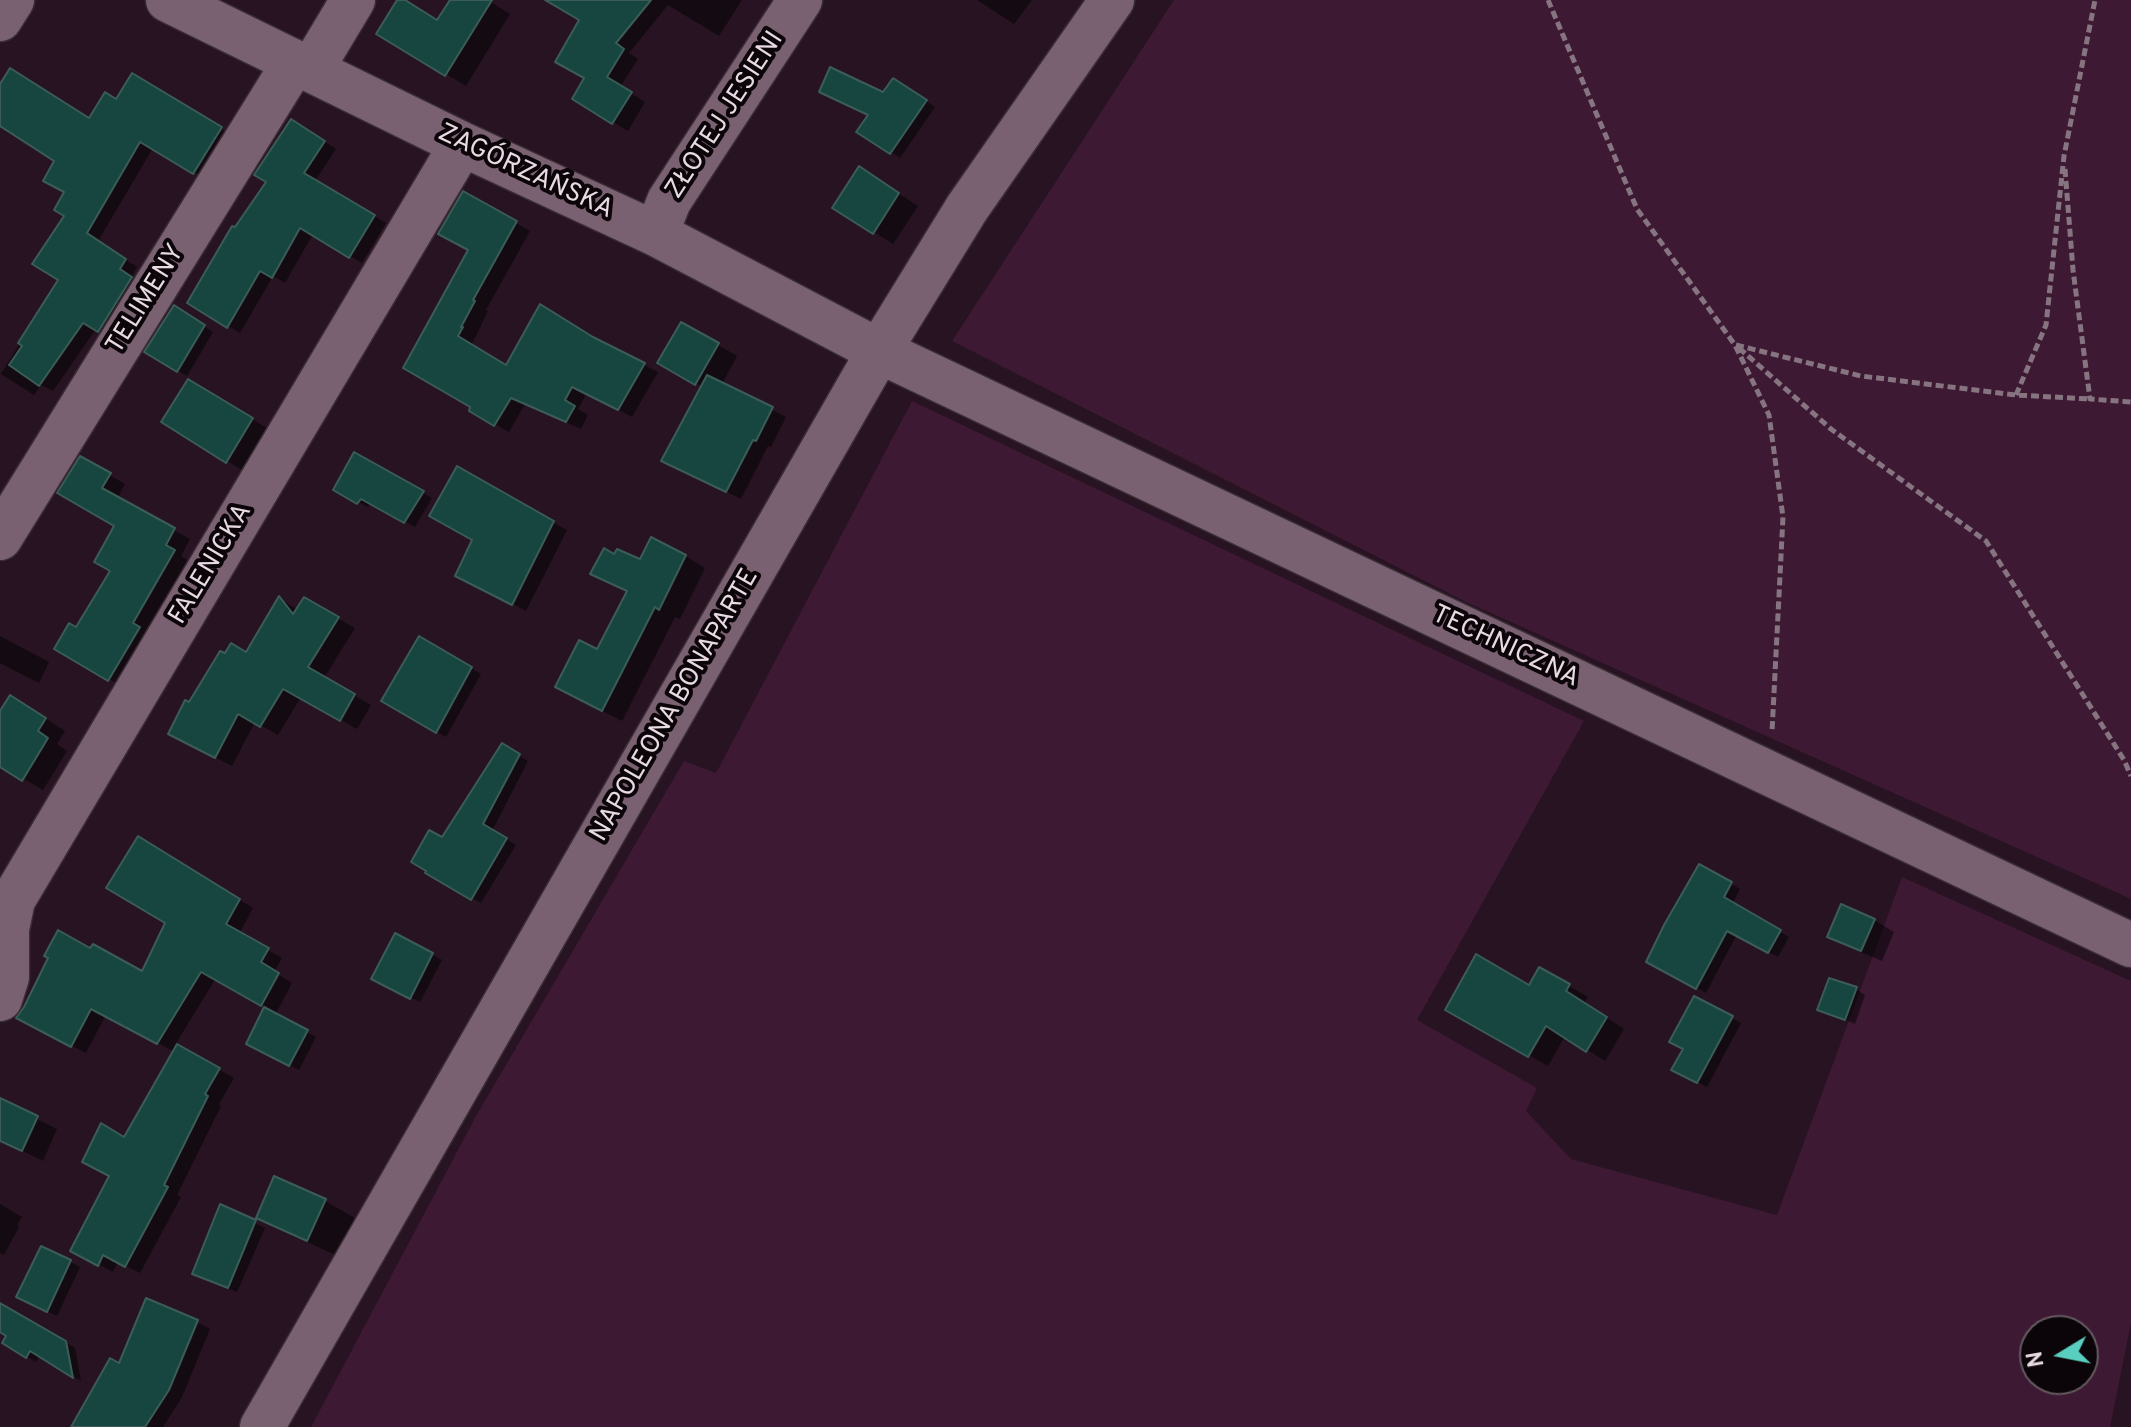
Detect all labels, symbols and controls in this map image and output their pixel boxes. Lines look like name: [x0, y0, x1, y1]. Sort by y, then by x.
street label: ZŁOTEJ JESIENI: [660, 26, 792, 206]
street label: ZAGÓRZAŃSKA: [432, 119, 618, 227]
street label: TELIMENY: [101, 240, 193, 360]
street label: FALENICKA: [164, 499, 260, 631]
street label: NAPOLEONA BONAPARTE: [585, 564, 767, 848]
street label: TECHNICZNA: [1426, 600, 1584, 696]
north arrow: [2019, 1315, 2099, 1395]
text: N: [2022, 1349, 2052, 1369]

